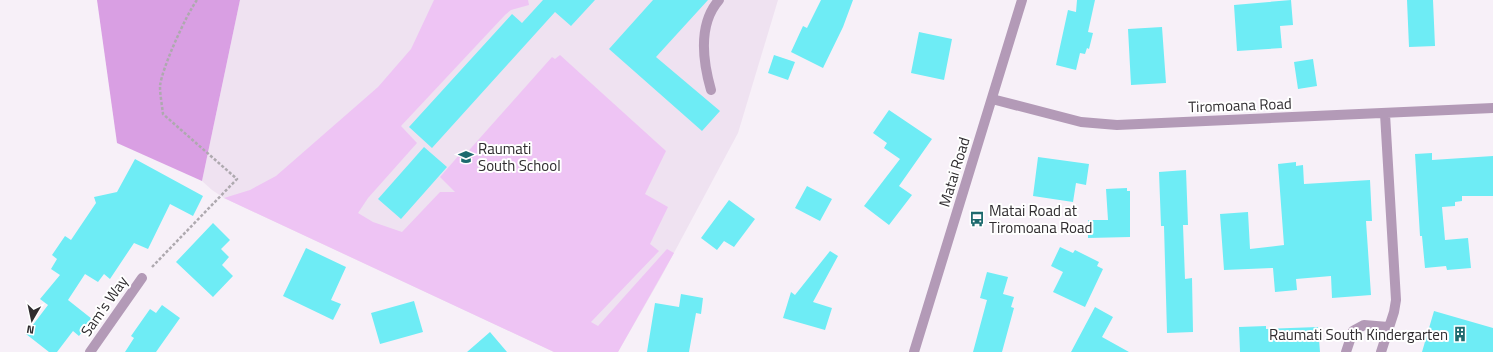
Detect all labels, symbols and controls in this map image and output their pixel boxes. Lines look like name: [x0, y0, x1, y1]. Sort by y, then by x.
street label: Tiromoana Road: [1188, 92, 1292, 118]
street label: Matai Road: [932, 134, 976, 210]
place label: Raumati South School: [478, 137, 561, 177]
school or university icon: Raumati South School: [457, 148, 475, 166]
place label: Matai Road at Tiromoana Road: [989, 199, 1092, 239]
bus stop icon: Matai Road at Tiromoana Road: [968, 210, 986, 228]
street label: Sam's Way: [75, 271, 133, 341]
north arrow: [12, 300, 52, 340]
text: N: [25, 321, 35, 338]
place label: Raumati South Kindergarten: [1269, 323, 1448, 346]
building icon: Raumati South Kindergarten: [1451, 325, 1469, 343]

